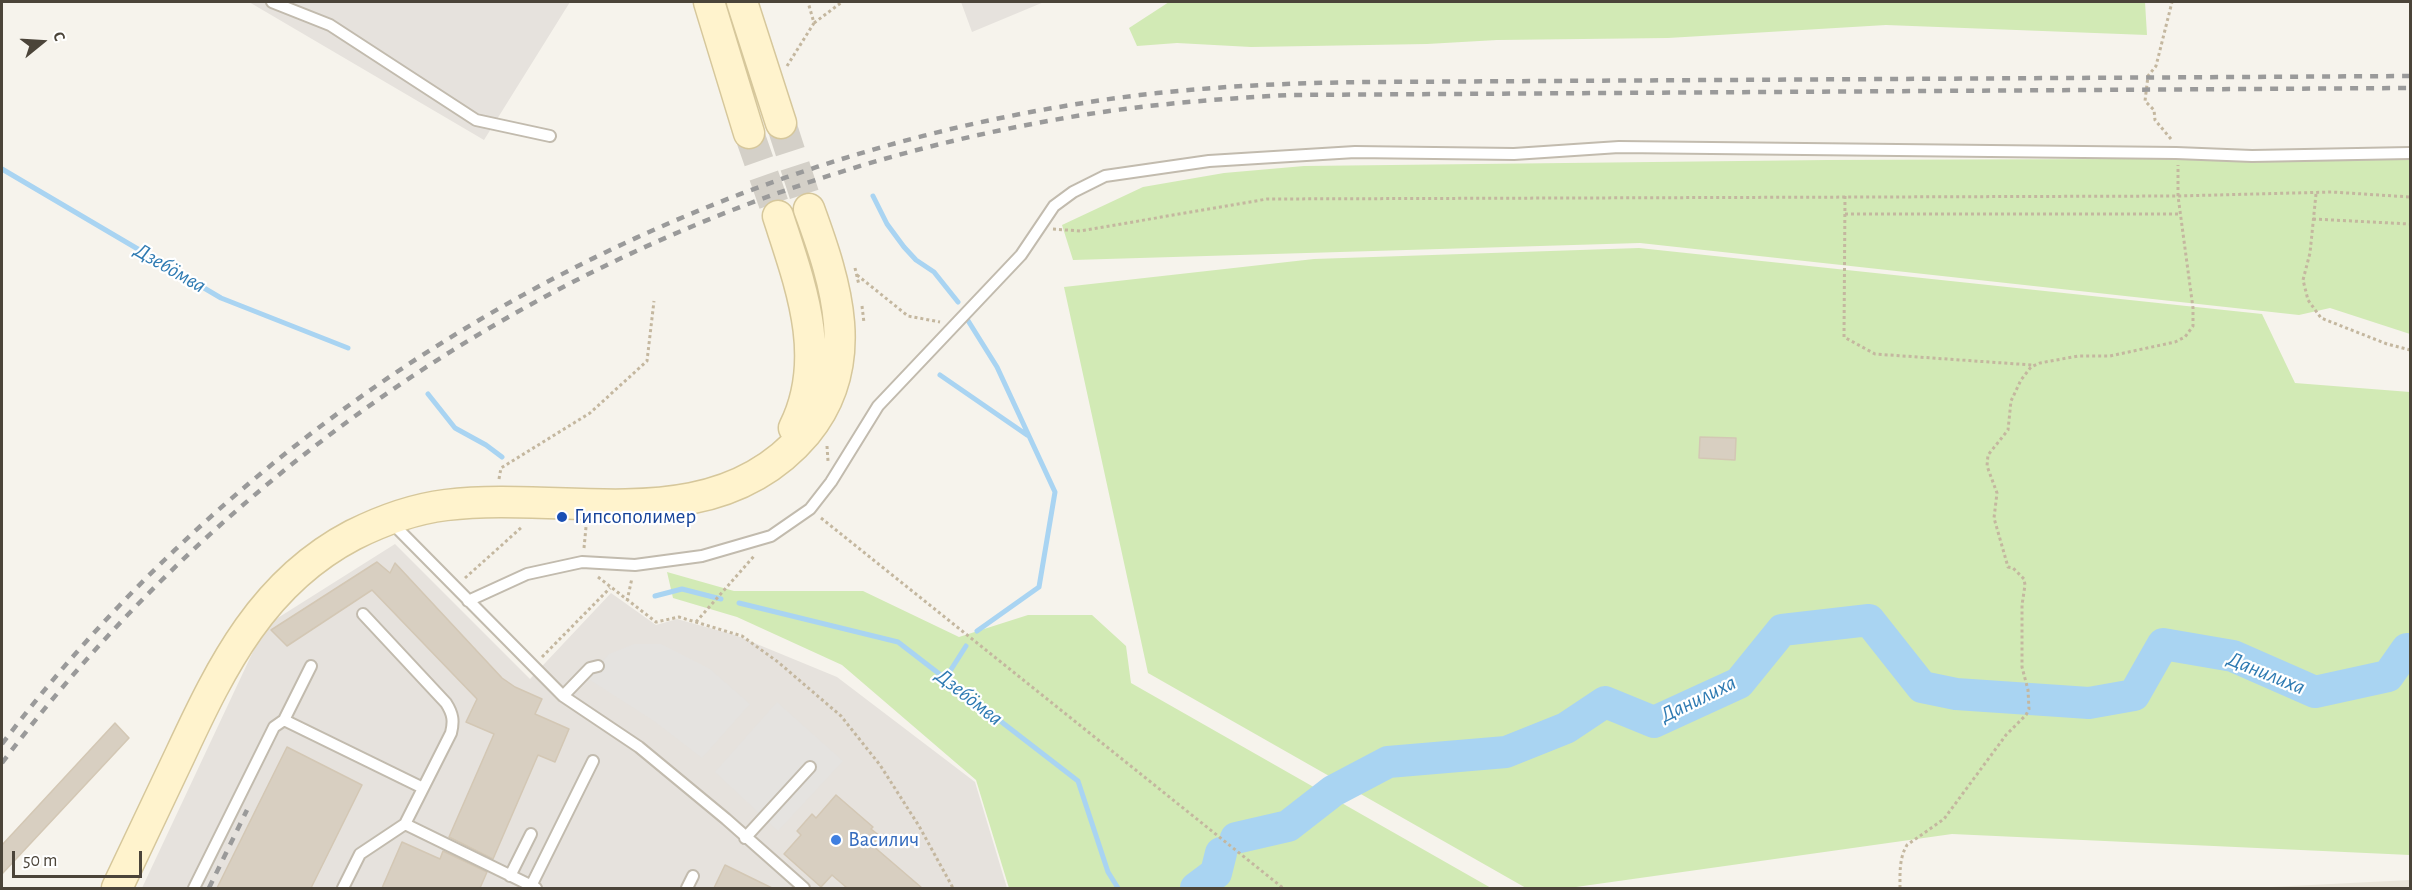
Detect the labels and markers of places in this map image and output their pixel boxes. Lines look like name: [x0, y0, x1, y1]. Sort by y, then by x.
place label: Гипсополимер: [574, 504, 696, 530]
marker: Гипсополимер: [555, 510, 569, 524]
place label: Василич: [848, 827, 919, 853]
marker: Василич: [829, 833, 843, 847]

